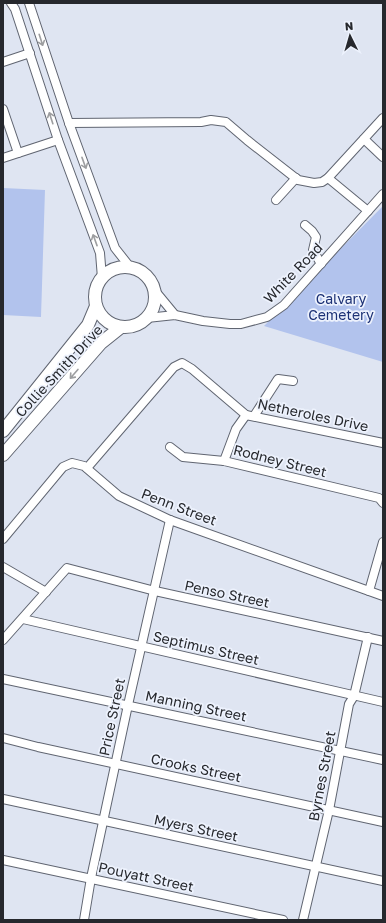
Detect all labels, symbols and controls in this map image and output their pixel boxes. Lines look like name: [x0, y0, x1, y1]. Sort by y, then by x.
north arrow: [330, 16, 370, 56]
text: N: [344, 19, 354, 32]
one-way arrow: [38, 33, 45, 46]
one-way arrow: [46, 112, 54, 124]
one-way arrow: [80, 156, 88, 168]
one-way arrow: [91, 234, 99, 246]
street label: White Road: [260, 239, 326, 306]
park label: Calvary Cemetery: [308, 290, 374, 323]
street label: Collie Smith Drive: [12, 321, 106, 420]
one-way arrow: [69, 369, 79, 379]
street label: Netheroles Drive: [256, 394, 370, 435]
street label: Rodney Street: [232, 441, 329, 480]
street label: Penn Street: [139, 484, 219, 529]
street label: Penso Street: [183, 576, 271, 611]
street label: Septimus Street: [151, 627, 261, 668]
street label: Price Street: [95, 676, 128, 757]
street label: Manning Street: [144, 686, 248, 725]
street label: Byrnes Street: [304, 729, 339, 823]
street label: Crooks Street: [149, 750, 243, 785]
street label: Myers Street: [152, 810, 240, 845]
street label: Pouyatt Street: [97, 858, 195, 895]

